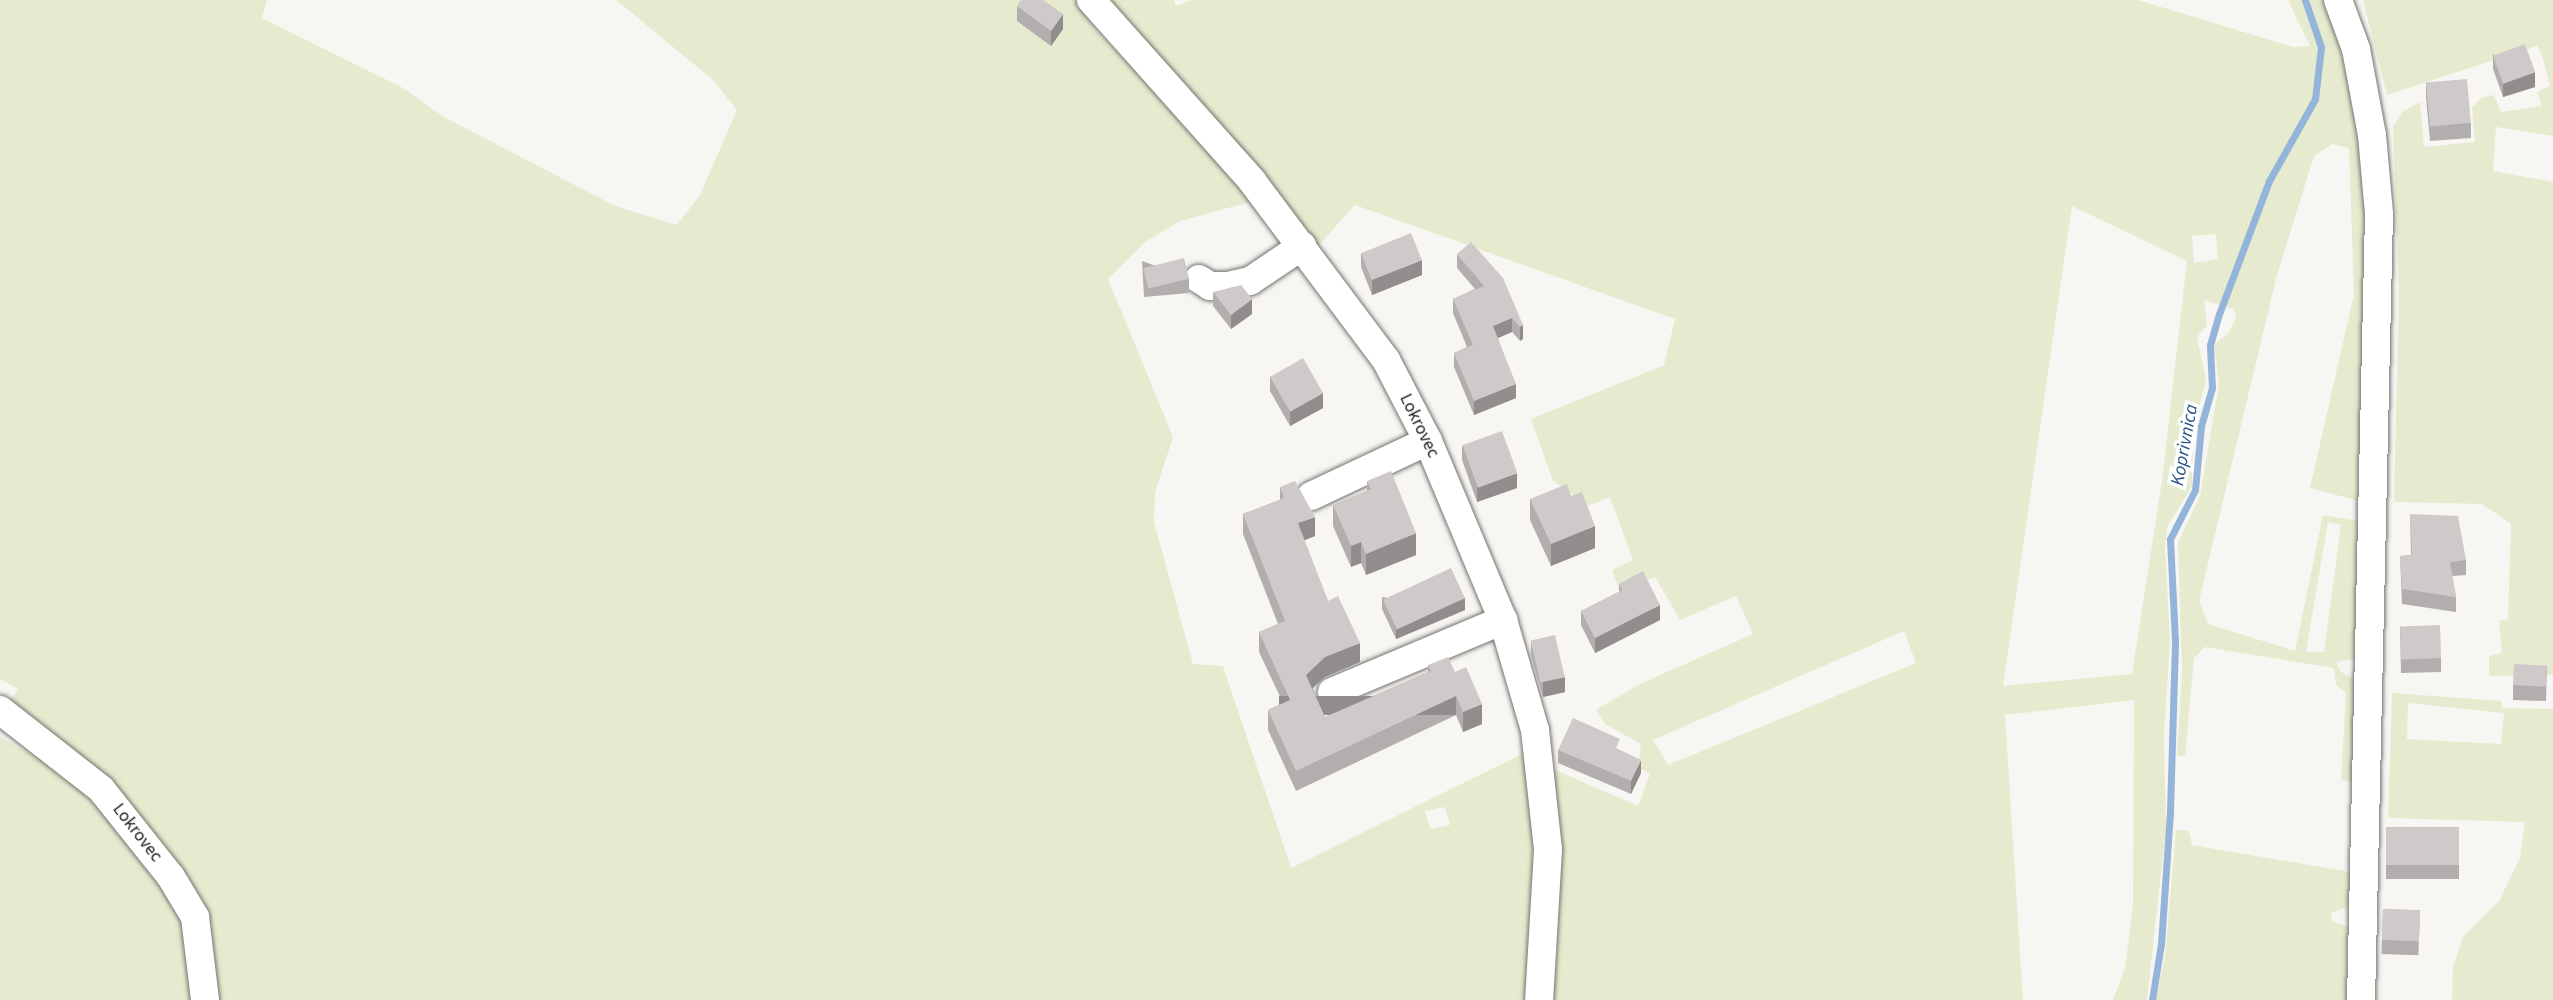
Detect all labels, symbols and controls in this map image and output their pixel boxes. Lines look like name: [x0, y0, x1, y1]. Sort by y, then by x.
street label: Lokrovec: [1394, 391, 1444, 461]
water label: Koprivnica: [2167, 402, 2203, 488]
street label: Lokrovec: [107, 799, 167, 867]

